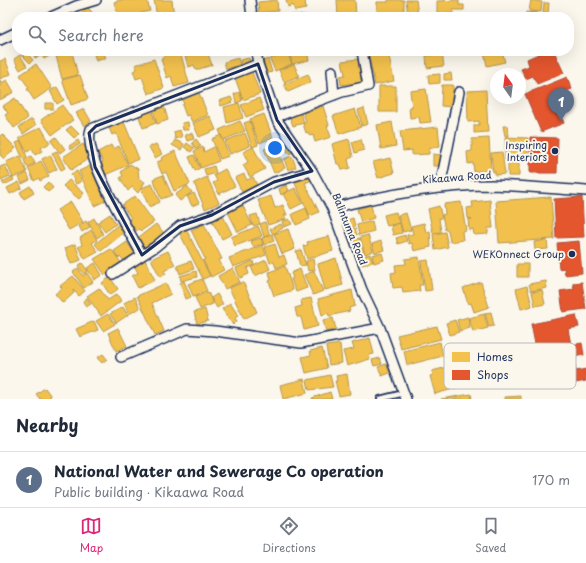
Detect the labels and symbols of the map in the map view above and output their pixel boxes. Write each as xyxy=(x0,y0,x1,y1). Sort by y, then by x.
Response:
north arrow xyxy=(490,68,526,104)
pin: 1 xyxy=(548,88,574,121)
place label: Inspiring Interiors xyxy=(505,137,547,164)
your location xyxy=(265,138,285,158)
marker: Inspiring Interiors xyxy=(550,146,560,156)
street label: Kikaawa Road xyxy=(422,167,492,186)
street label: Balintuma Road xyxy=(329,190,372,267)
place label: WEKOnnect Group xyxy=(472,246,564,261)
marker: WEKOnnect Group xyxy=(567,249,577,259)
legend xyxy=(444,343,576,389)
text: Homes xyxy=(477,348,513,365)
text: Shops xyxy=(477,366,508,383)

